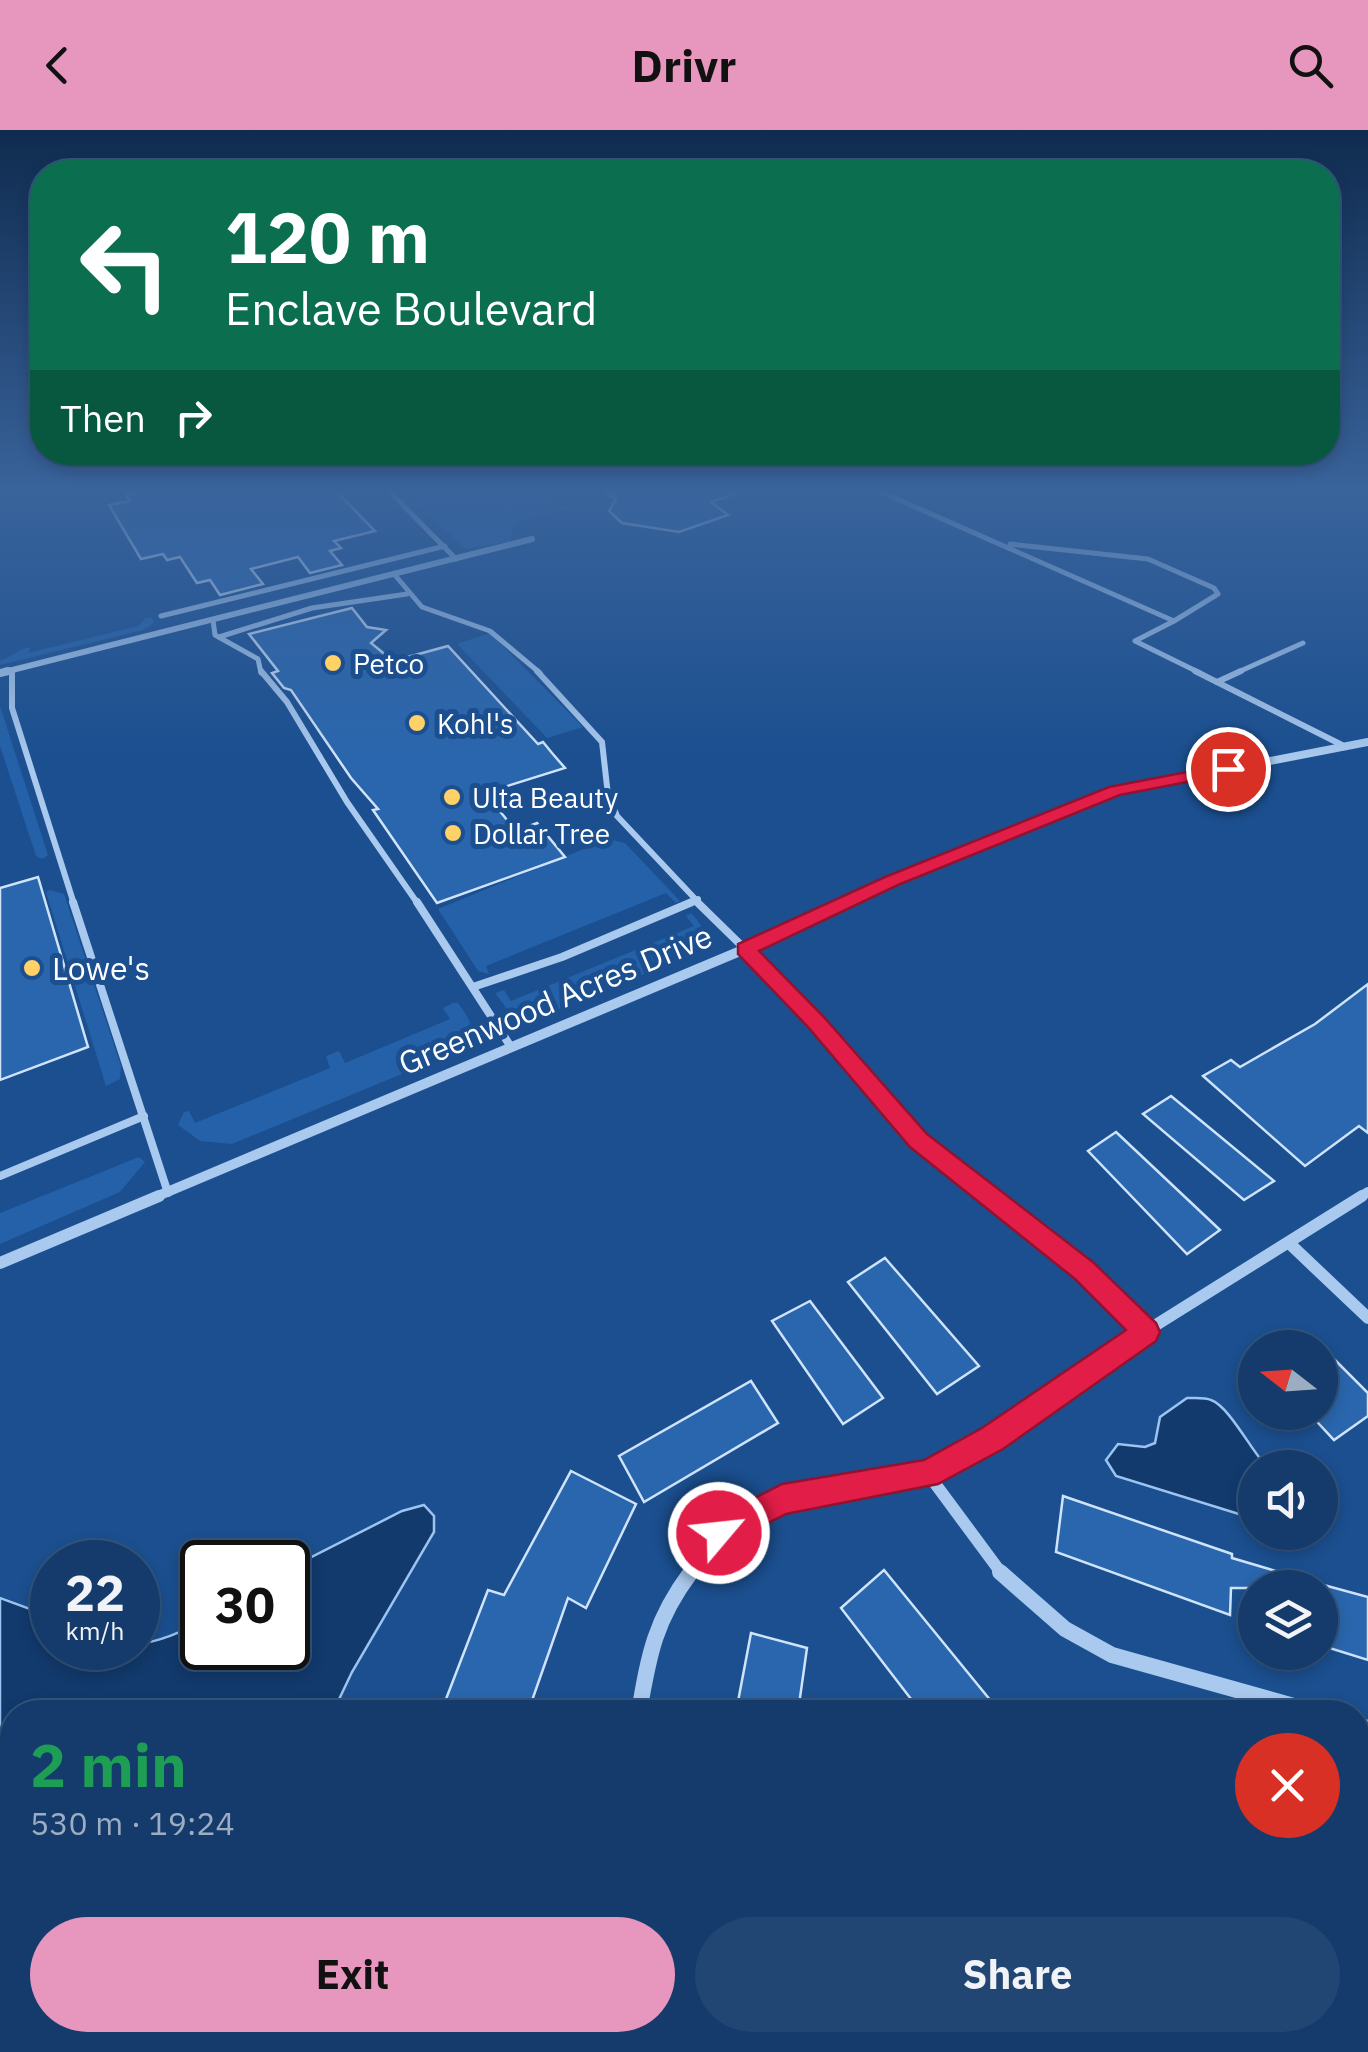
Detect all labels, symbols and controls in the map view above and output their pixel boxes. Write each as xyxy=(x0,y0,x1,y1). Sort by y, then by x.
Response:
text: Drivr xyxy=(632,36,736,94)
icon: back xyxy=(30,38,85,93)
icon: search xyxy=(1283,38,1338,93)
text: 120 m xyxy=(225,191,430,282)
icon: left xyxy=(60,200,190,330)
text: Enclave Boulevard xyxy=(225,279,597,337)
icon: right xyxy=(166,390,221,445)
text: Then xyxy=(60,393,146,442)
place label: Petco xyxy=(353,645,424,682)
marker: Petco xyxy=(322,652,344,674)
place label: Kohl's xyxy=(437,705,514,742)
marker: Kohl's xyxy=(406,712,428,734)
pin xyxy=(1186,727,1271,812)
icon: arrive xyxy=(1201,742,1256,797)
place label: Ulta Beauty xyxy=(472,779,618,816)
marker: Ulta Beauty xyxy=(441,786,463,808)
place label: Dollar Tree xyxy=(473,815,610,852)
marker: Dollar Tree xyxy=(442,822,464,844)
street label: Greenwood Acres Drive xyxy=(392,914,718,1084)
place label: Lowe's xyxy=(52,947,150,989)
marker: Lowe's xyxy=(21,957,43,979)
north arrow xyxy=(1238,1330,1338,1430)
map controls xyxy=(1238,1330,1338,1670)
button: sound xyxy=(1238,1450,1338,1550)
position arrow xyxy=(667,1481,771,1585)
speed limit sign: 30 xyxy=(180,1540,310,1670)
text: 22 xyxy=(65,1560,125,1625)
button: layers xyxy=(1238,1570,1338,1670)
text: km/h xyxy=(66,1614,124,1647)
text: 2 min xyxy=(30,1725,187,1804)
button: close xyxy=(1235,1733,1340,1838)
text: 530 m · 19:24 xyxy=(30,1802,235,1844)
button: Exit xyxy=(30,1917,675,2032)
button: Share xyxy=(695,1917,1340,2032)

